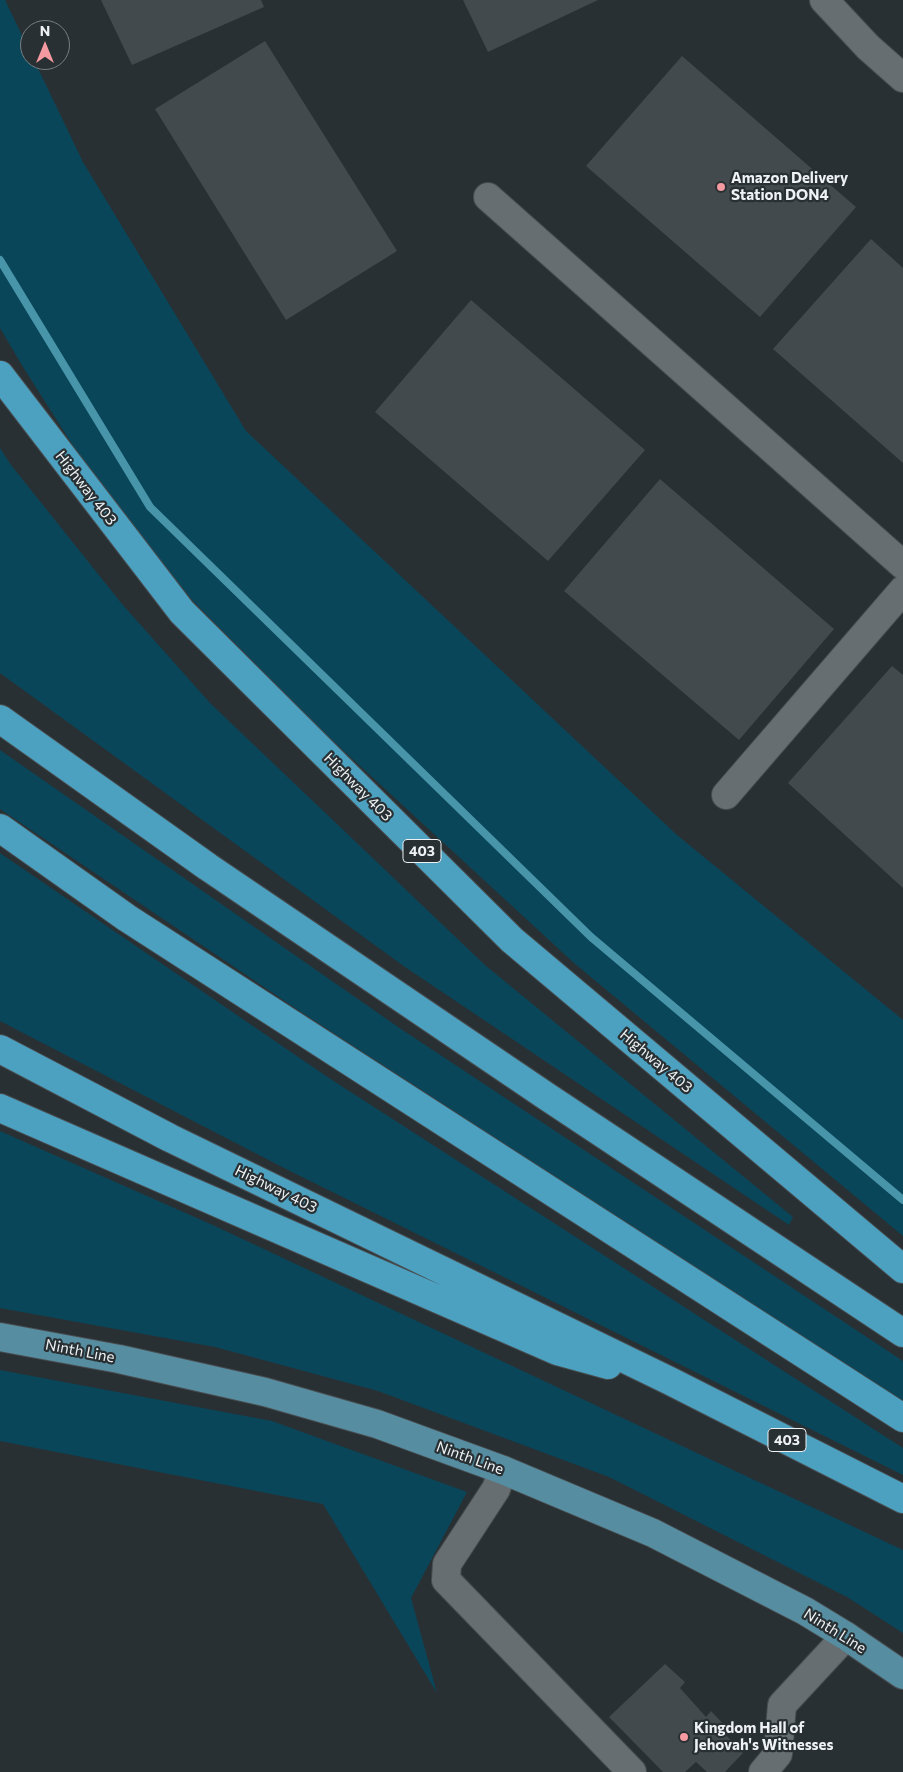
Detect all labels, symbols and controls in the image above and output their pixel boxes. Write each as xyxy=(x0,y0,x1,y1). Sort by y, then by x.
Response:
north arrow xyxy=(20,20,70,70)
text: N xyxy=(40,22,50,39)
place label: Amazon Delivery Station DON4 xyxy=(731,169,848,204)
marker: Amazon Delivery Station DON4 xyxy=(715,181,727,193)
street label: Highway 403 xyxy=(51,447,121,529)
street label: Highway 403 xyxy=(320,749,396,825)
road number: 403 xyxy=(403,839,441,862)
street label: Highway 403 xyxy=(616,1025,696,1097)
street label: Highway 403 xyxy=(232,1161,320,1217)
street label: Ninth Line xyxy=(44,1335,116,1367)
road number: 403 xyxy=(768,1428,806,1452)
street label: Ninth Line xyxy=(434,1438,506,1478)
street label: Ninth Line xyxy=(800,1605,870,1657)
place label: Kingdom Hall of Jehovah's Witnesses xyxy=(694,1719,833,1754)
marker: Kingdom Hall of Jehovah's Witnesses xyxy=(678,1731,690,1743)

